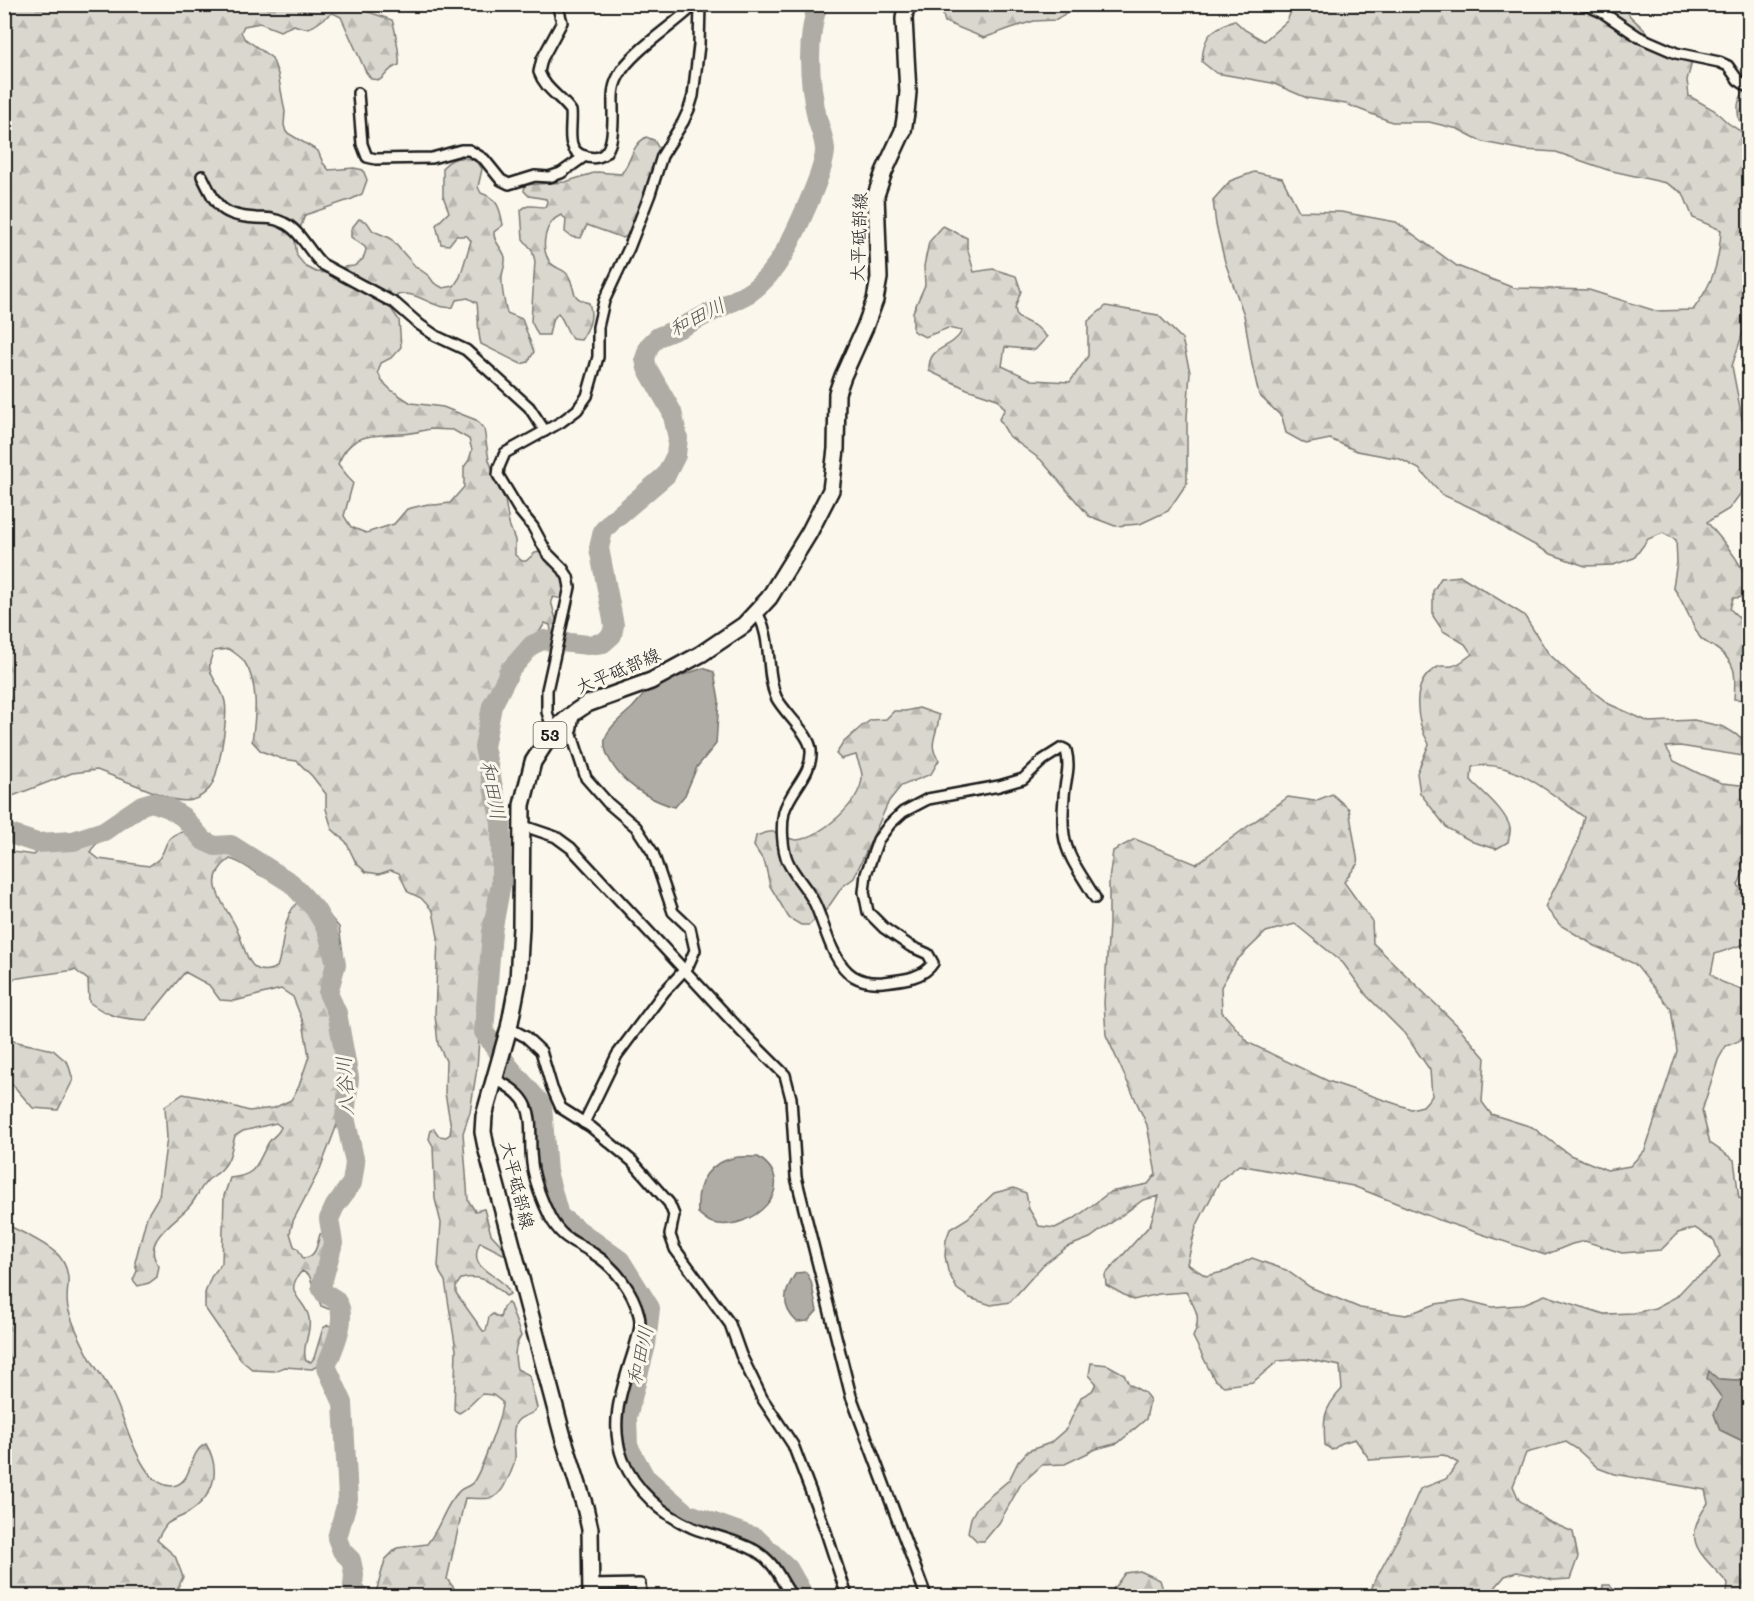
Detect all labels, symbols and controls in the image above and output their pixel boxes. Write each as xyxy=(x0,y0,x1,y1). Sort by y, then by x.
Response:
street label: 大平砥部線 xyxy=(844,192,872,282)
water label: 和田川 xyxy=(664,291,729,341)
street label: 大平砥部線 xyxy=(571,641,664,699)
road number: 53 xyxy=(534,722,566,748)
water label: 和田川 xyxy=(475,758,512,822)
water label: 八谷川 xyxy=(329,1055,359,1117)
street label: 大平砥部線 xyxy=(495,1138,541,1231)
water label: 和田川 xyxy=(620,1323,658,1387)

